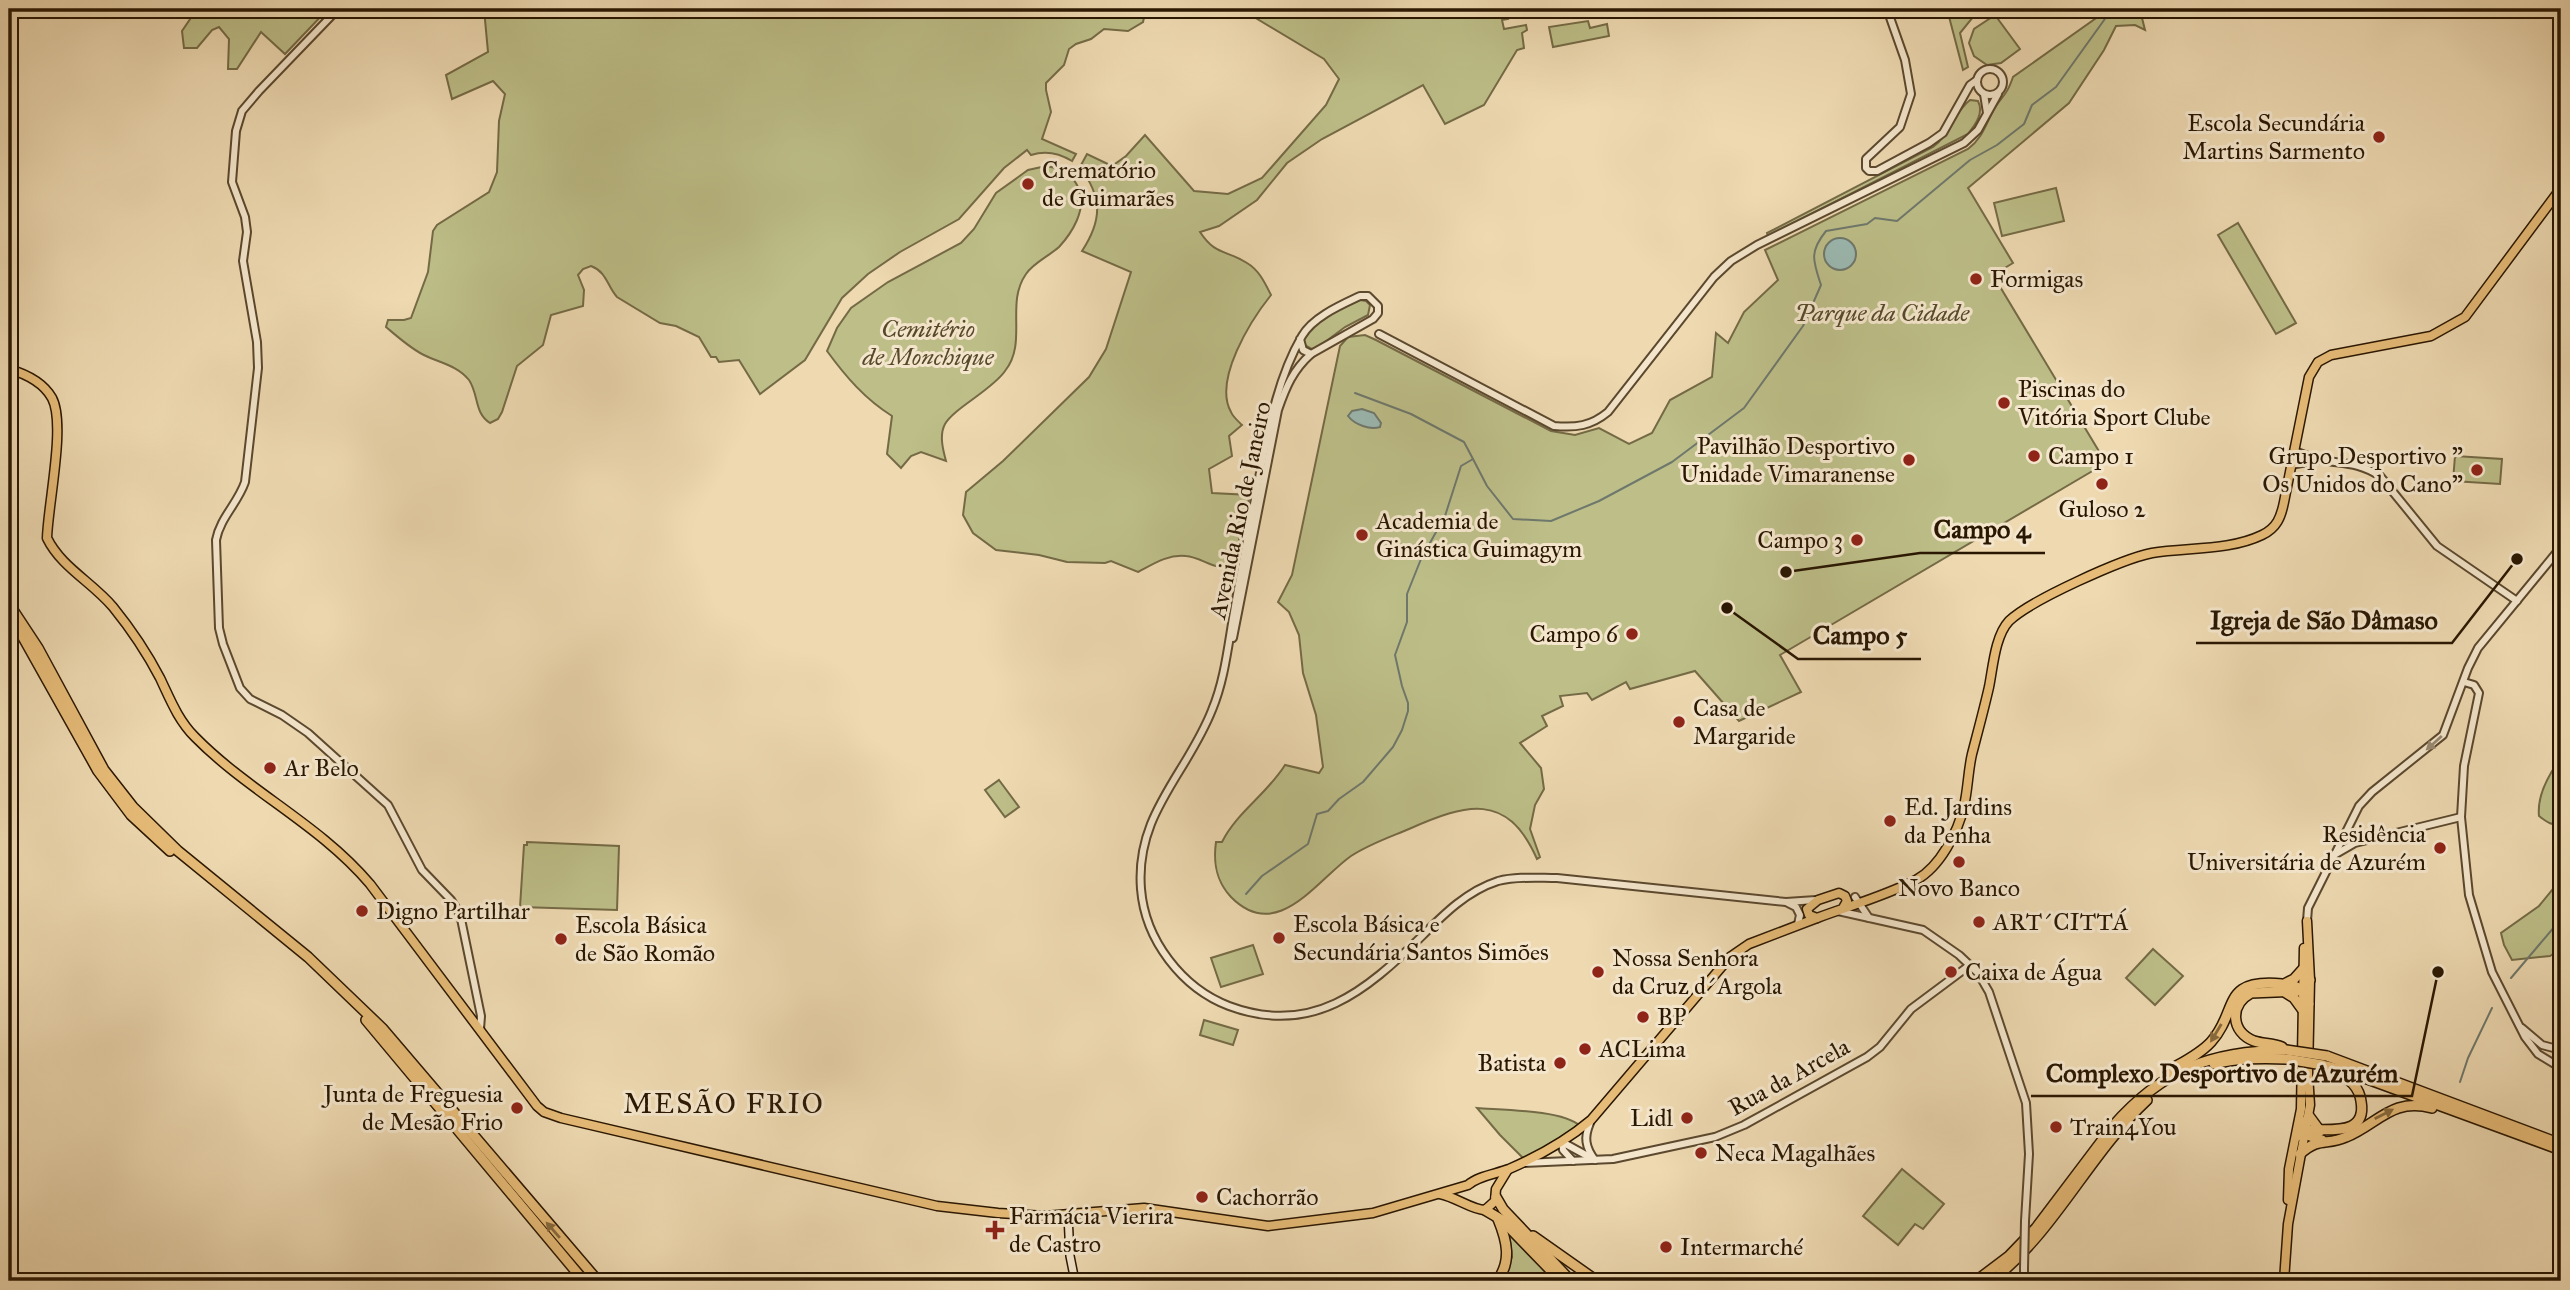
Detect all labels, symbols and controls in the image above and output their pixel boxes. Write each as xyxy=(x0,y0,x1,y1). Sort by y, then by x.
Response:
place label: Escola Secundária Martins Sarmento xyxy=(2182,108,2366,166)
marker: Escola Secundária Martins Sarmento xyxy=(2371,129,2387,145)
place label: Crematório de Guimarães xyxy=(1042,155,1174,213)
marker: Crematório de Guimarães xyxy=(1020,176,1036,192)
place label: Formigas xyxy=(1990,264,2083,294)
marker: Formigas xyxy=(1968,271,1984,287)
park label: Parque da Cidade xyxy=(1795,298,1970,328)
park label: Cemitério de Monchique xyxy=(861,314,995,372)
place label: Piscinas do Vitória Sport Clube xyxy=(2017,374,2211,432)
marker: Piscinas do Vitória Sport Clube xyxy=(1996,395,2012,411)
street label: Avenida Rio de Janeiro xyxy=(1202,399,1278,622)
place label: Pavilhão Desportivo Unidade Vimaranense xyxy=(1680,431,1895,489)
place label: Campo 1 xyxy=(2048,441,2134,471)
place label: Grupo Desportivo " Os Unidos do Cano" xyxy=(2262,441,2463,499)
marker: Campo 1 xyxy=(2026,448,2042,464)
marker: Pavilhão Desportivo Unidade Vimaranense xyxy=(1901,452,1917,468)
marker: Grupo Desportivo " Os Unidos do Cano" xyxy=(2469,462,2485,478)
marker: Guloso 2 xyxy=(2094,476,2110,492)
place label: Guloso 2 xyxy=(2058,494,2146,524)
place label: Academia de Ginástica Guimagym xyxy=(1375,506,1582,564)
callout: Campo 4 xyxy=(1920,506,2045,553)
text: Campo 4 xyxy=(1934,513,2032,545)
place label: Campo 3 xyxy=(1757,525,1843,555)
marker: Academia de Ginástica Guimagym xyxy=(1354,527,1370,543)
marker: Campo 3 xyxy=(1849,532,1865,548)
callout: Igreja de São Dâmaso xyxy=(2196,596,2452,643)
text: Igreja de São Dâmaso xyxy=(2210,604,2438,637)
callout: Campo 5 xyxy=(1798,612,1921,659)
place label: Campo 6 xyxy=(1530,619,1619,649)
text: Campo 5 xyxy=(1813,619,1908,651)
marker: Campo 6 xyxy=(1624,626,1640,642)
place label: Casa de Margaride xyxy=(1693,693,1796,751)
marker: Casa de Margaride xyxy=(1671,714,1687,730)
one-way arrow xyxy=(2425,735,2443,751)
place label: Ar Belo xyxy=(283,753,359,783)
marker: Ar Belo xyxy=(262,760,278,776)
place label: Ed. Jardins da Penha xyxy=(1904,792,2012,850)
marker: Ed. Jardins da Penha xyxy=(1882,813,1898,829)
place label: Residência Universitária de Azurém xyxy=(2187,819,2427,877)
marker: Residência Universitária de Azurém xyxy=(2432,840,2448,856)
marker: Novo Banco xyxy=(1951,854,1967,870)
place label: Novo Banco xyxy=(1898,873,2020,903)
place label: Digno Partilhar xyxy=(376,896,530,926)
marker: Digno Partilhar xyxy=(354,903,370,919)
place label: ART´CITTÁ xyxy=(1992,907,2129,937)
place label: Escola Básica e Secundária Santos Simões xyxy=(1293,909,1549,967)
place label: Escola Básica de São Romão xyxy=(575,910,715,968)
marker: ART´CITTÁ xyxy=(1971,914,1987,930)
marker: Escola Básica e Secundária Santos Simões xyxy=(1271,930,1287,946)
marker: Escola Básica de São Romão xyxy=(553,931,569,947)
place label: Nossa Senhora da Cruz d´Argola xyxy=(1612,943,1783,1001)
place label: Caixa de Água xyxy=(1965,957,2103,987)
marker: Nossa Senhora da Cruz d´Argola xyxy=(1590,964,1606,980)
marker: Caixa de Água xyxy=(1943,964,1959,980)
place label: BP xyxy=(1657,1002,1687,1032)
marker: BP xyxy=(1635,1009,1651,1025)
one-way arrow xyxy=(2210,1023,2222,1042)
street label: Rua da Arcela xyxy=(1723,1031,1856,1123)
place label: ACLima xyxy=(1598,1034,1686,1064)
marker: ACLima xyxy=(1577,1041,1593,1057)
place label: Batista xyxy=(1478,1048,1547,1078)
callout: Complexo Desportivo de Azurém xyxy=(2031,1049,2412,1096)
marker: Batista xyxy=(1552,1055,1568,1071)
text: Complexo Desportivo de Azurém xyxy=(2046,1057,2398,1089)
place label: Junta de Freguesia de Mesão Frio xyxy=(320,1079,504,1137)
district label: MESÃO FRIO xyxy=(623,1086,825,1121)
marker: Junta de Freguesia de Mesão Frio xyxy=(509,1100,525,1116)
place label: Lidl xyxy=(1630,1103,1674,1133)
one-way arrow xyxy=(2374,1109,2394,1120)
marker: Lidl xyxy=(1679,1110,1695,1126)
place label: Train4You xyxy=(2070,1112,2177,1142)
marker: Train4You xyxy=(2048,1119,2064,1135)
place label: Neca Magalhães xyxy=(1715,1138,1875,1168)
marker: Neca Magalhães xyxy=(1693,1145,1709,1161)
place label: Cachorrão xyxy=(1216,1182,1318,1212)
marker: Cachorrão xyxy=(1194,1189,1210,1205)
place label: Farmácia Vierira de Castro xyxy=(1009,1201,1174,1259)
one-way arrow xyxy=(546,1221,562,1238)
marker: Farmácia Vierira de Castro xyxy=(987,1222,1003,1238)
place label: Intermarché xyxy=(1680,1232,1803,1262)
marker: Intermarché xyxy=(1658,1239,1674,1255)

